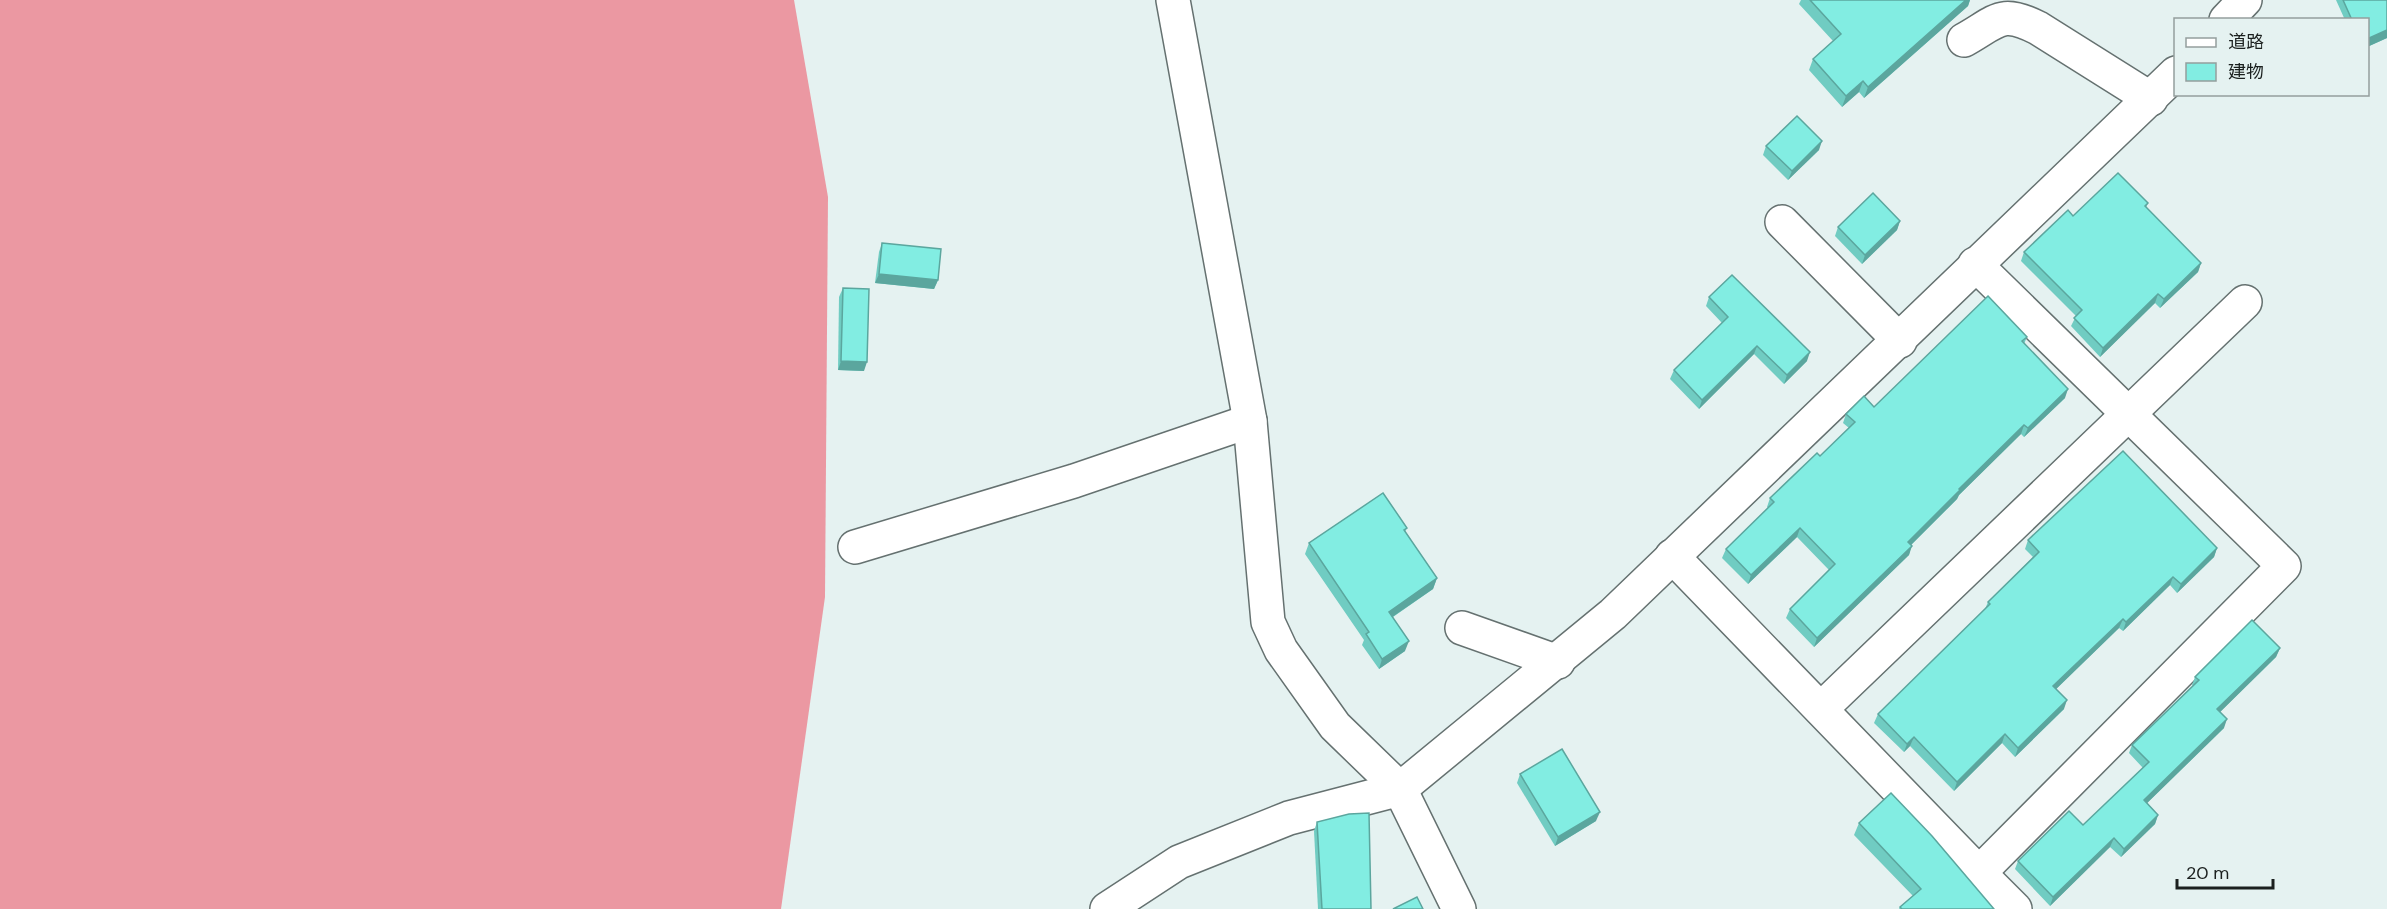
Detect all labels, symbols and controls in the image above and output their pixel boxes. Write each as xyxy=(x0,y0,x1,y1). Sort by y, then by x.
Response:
legend xyxy=(2174,18,2369,96)
text: 道路 xyxy=(2228,30,2264,54)
text: 建物 xyxy=(2228,60,2264,84)
scale bar xyxy=(2177,852,2273,890)
text: 20 m xyxy=(2186,861,2229,885)

